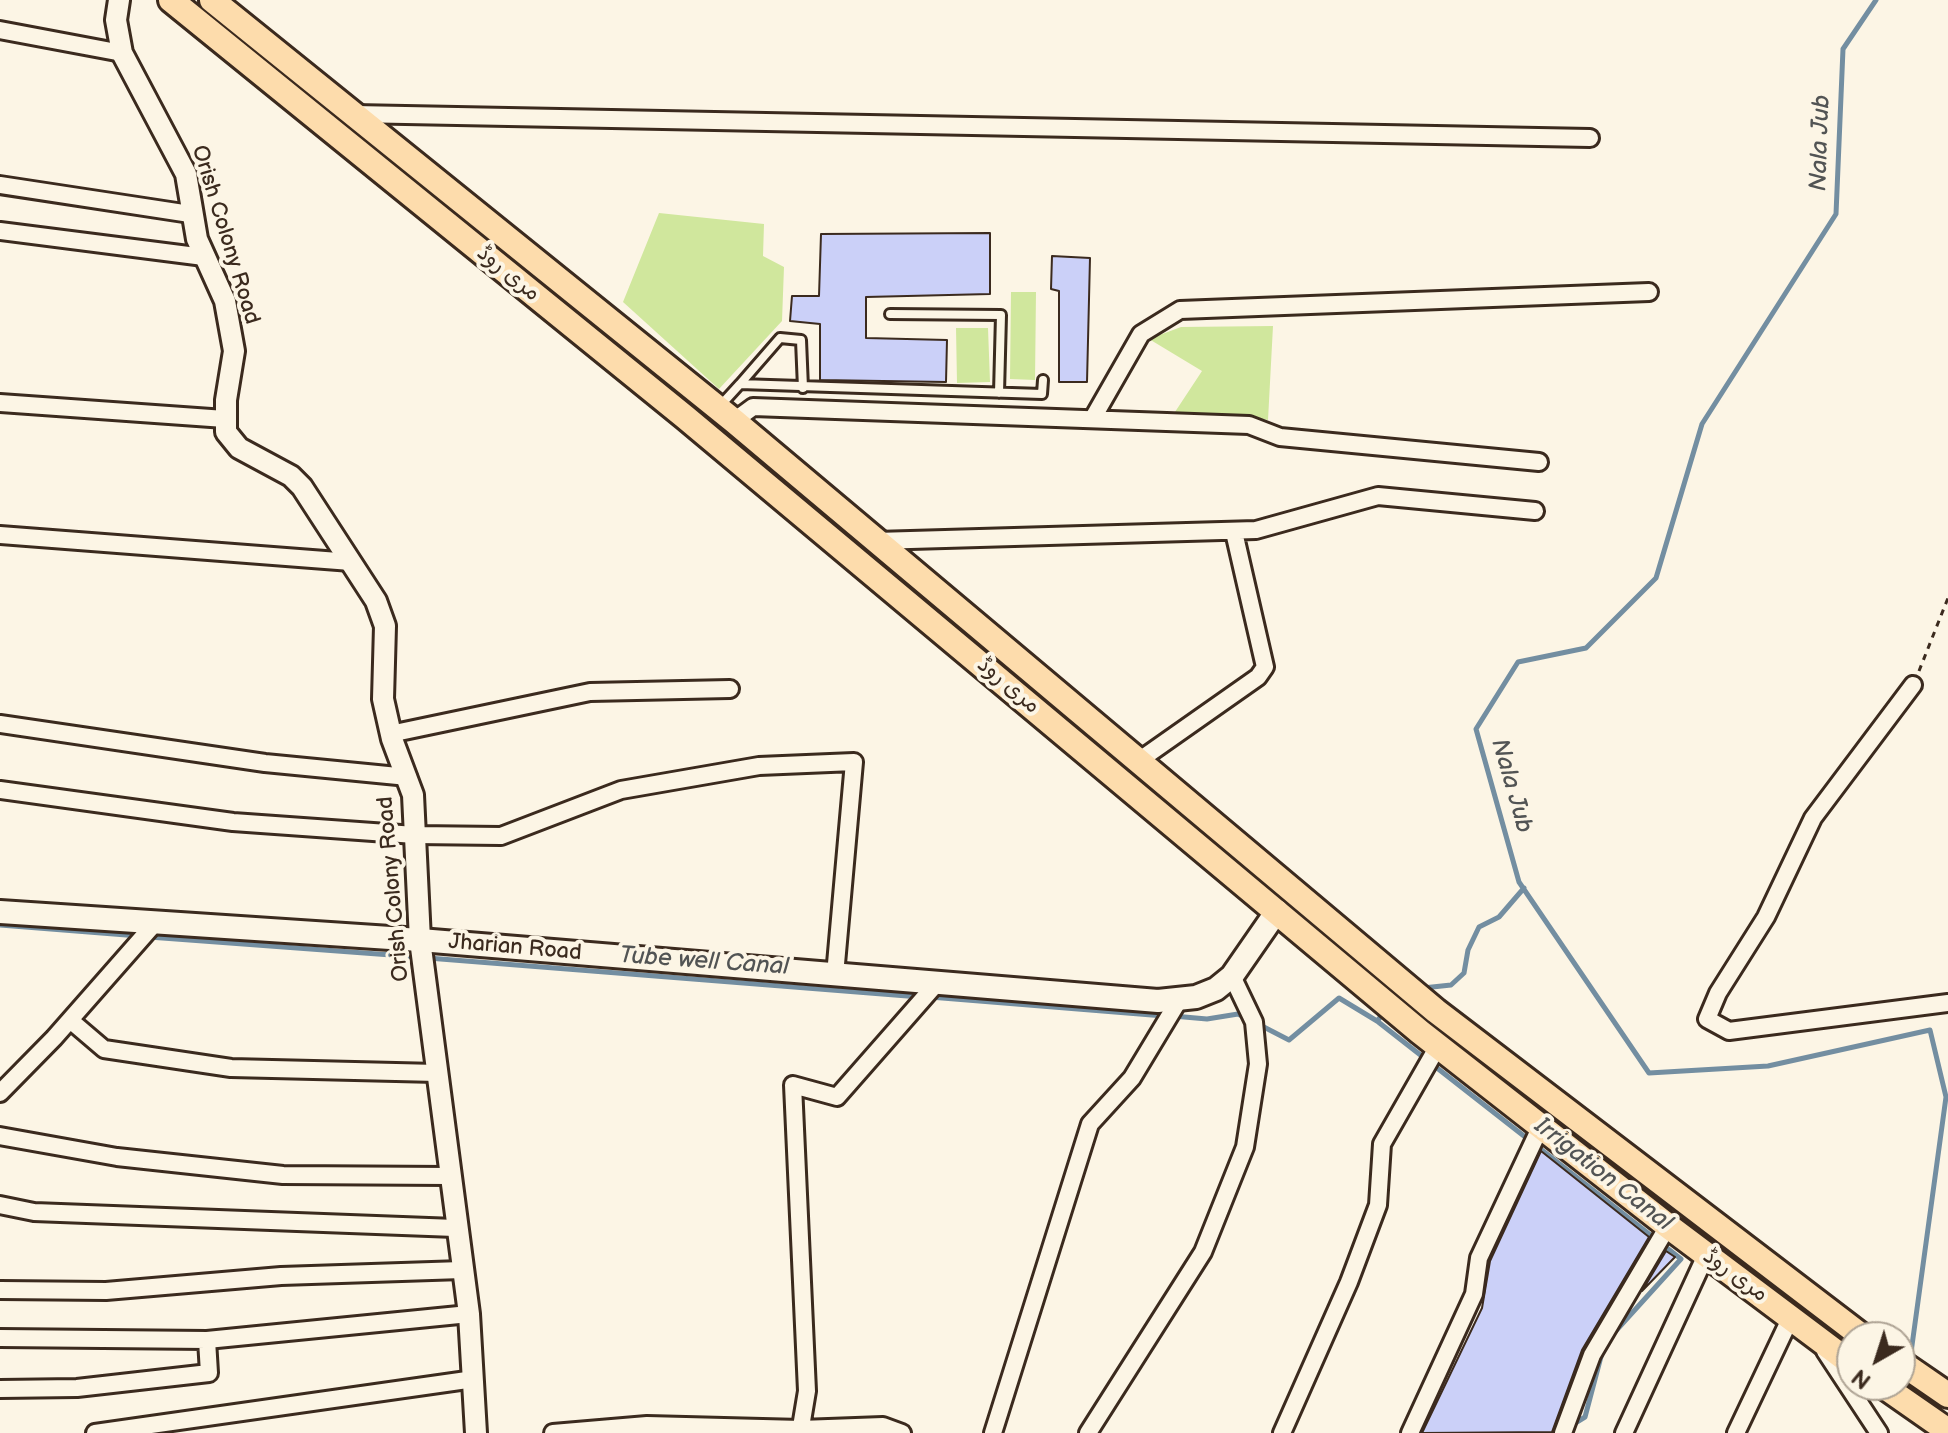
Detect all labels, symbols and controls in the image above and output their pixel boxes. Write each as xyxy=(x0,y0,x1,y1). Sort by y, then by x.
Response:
water label: Nala Jub xyxy=(1805,94,1837,192)
street label: Orish Colony Road xyxy=(185,142,265,328)
street label: مری روڈ xyxy=(471,241,545,307)
street label: مری روڈ xyxy=(971,652,1045,720)
water label: Nala Jub xyxy=(1484,736,1538,836)
street label: Orish Colony Road xyxy=(373,795,415,983)
street label: Jharian Road xyxy=(447,929,583,967)
water label: Tube well Canal xyxy=(618,942,790,982)
water label: Irrigation Canal xyxy=(1528,1112,1678,1238)
street label: مری روڈ xyxy=(1697,1244,1773,1308)
north arrow xyxy=(1836,1321,1916,1401)
text: N xyxy=(1847,1363,1877,1394)

